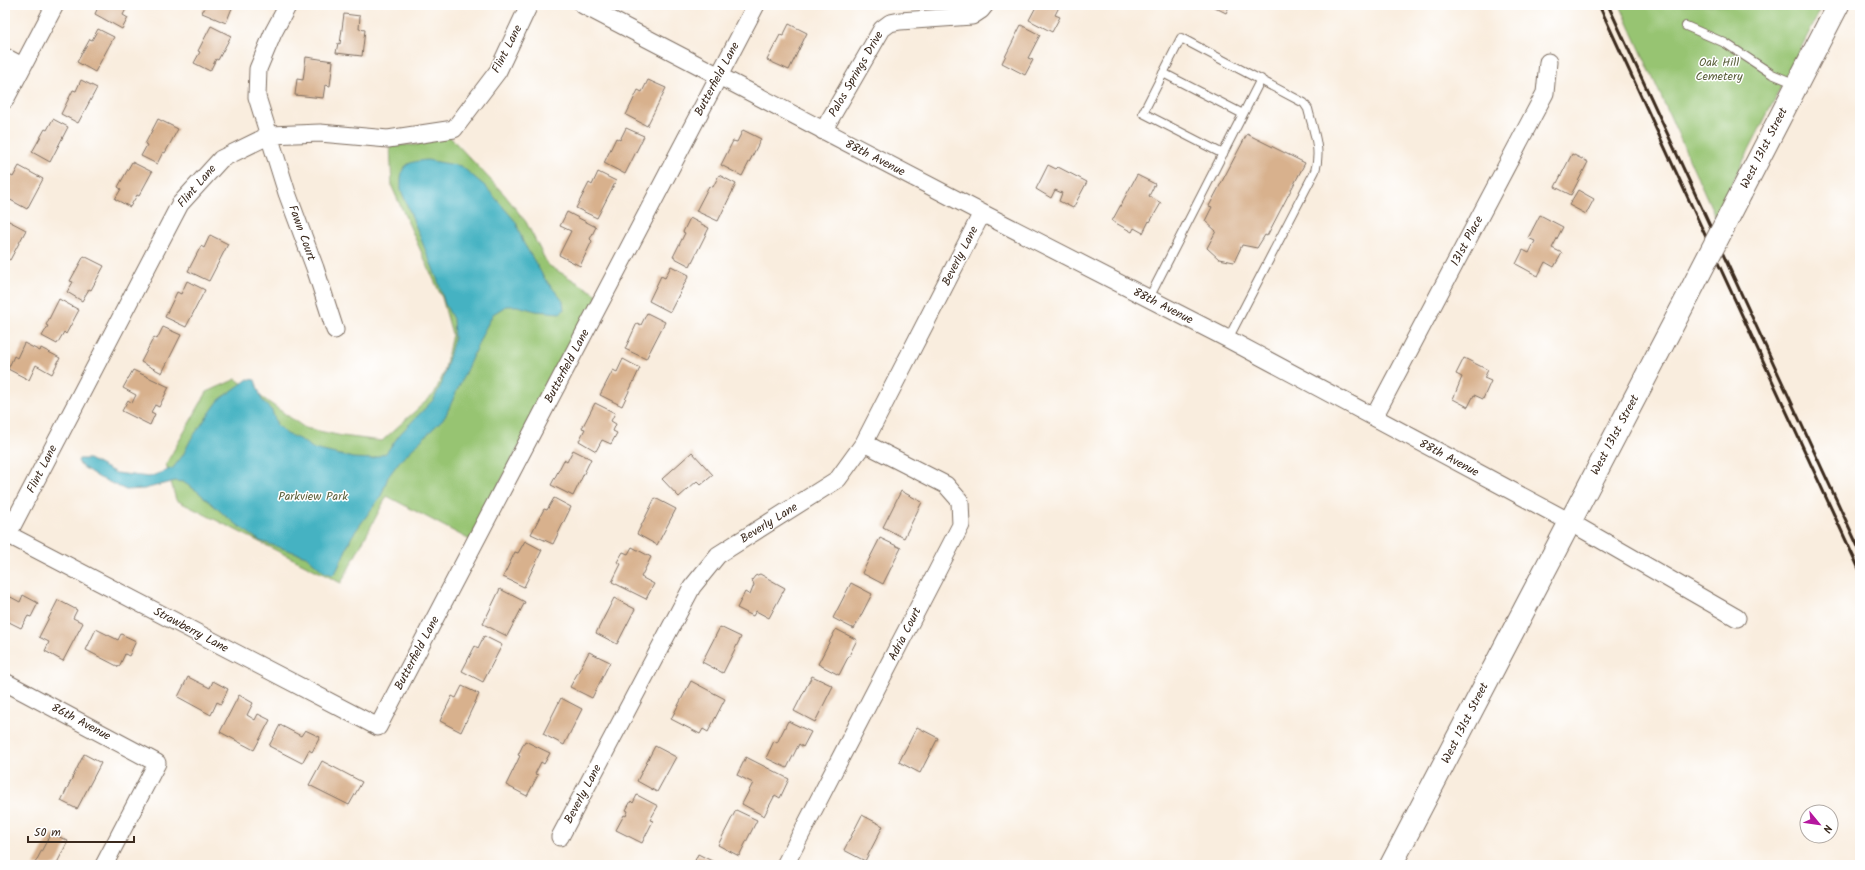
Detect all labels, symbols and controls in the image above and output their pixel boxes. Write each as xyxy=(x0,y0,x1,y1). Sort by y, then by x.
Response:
street label: Flint Lane xyxy=(487,21,528,76)
street label: Palos Springs Drive xyxy=(824,27,889,121)
street label: Butterfield Lane xyxy=(689,38,745,119)
park label: Oak Hill Cemetery xyxy=(1695,53,1743,86)
street label: West 131st Street xyxy=(1735,104,1793,192)
street label: 88th Avenue xyxy=(841,135,909,182)
street label: Flint Lane xyxy=(173,160,222,212)
street label: Fawn Court xyxy=(283,202,321,264)
street label: 131st Place xyxy=(1446,212,1489,270)
street label: Beverly Lane xyxy=(937,222,983,289)
street label: 88th Avenue xyxy=(1129,283,1197,330)
street label: Butterfield Lane xyxy=(539,325,595,406)
street label: West 131st Street xyxy=(1586,391,1644,479)
street label: 88th Avenue xyxy=(1416,434,1483,482)
street label: Flint Lane xyxy=(22,441,63,496)
park label: Parkview Park xyxy=(278,487,348,506)
street label: Beverly Lane xyxy=(736,497,802,548)
street label: Strawberry Lane xyxy=(150,602,233,658)
street label: Adria Court xyxy=(883,604,927,664)
street label: Butterfield Lane xyxy=(389,612,445,693)
street label: West 131st Street xyxy=(1436,679,1494,767)
street label: 86th Avenue xyxy=(48,698,115,746)
street label: Beverly Lane xyxy=(559,760,607,827)
north arrow xyxy=(1799,804,1839,844)
scale bar xyxy=(28,818,134,844)
text: N xyxy=(1817,821,1836,836)
text: 50 m xyxy=(34,823,61,842)

